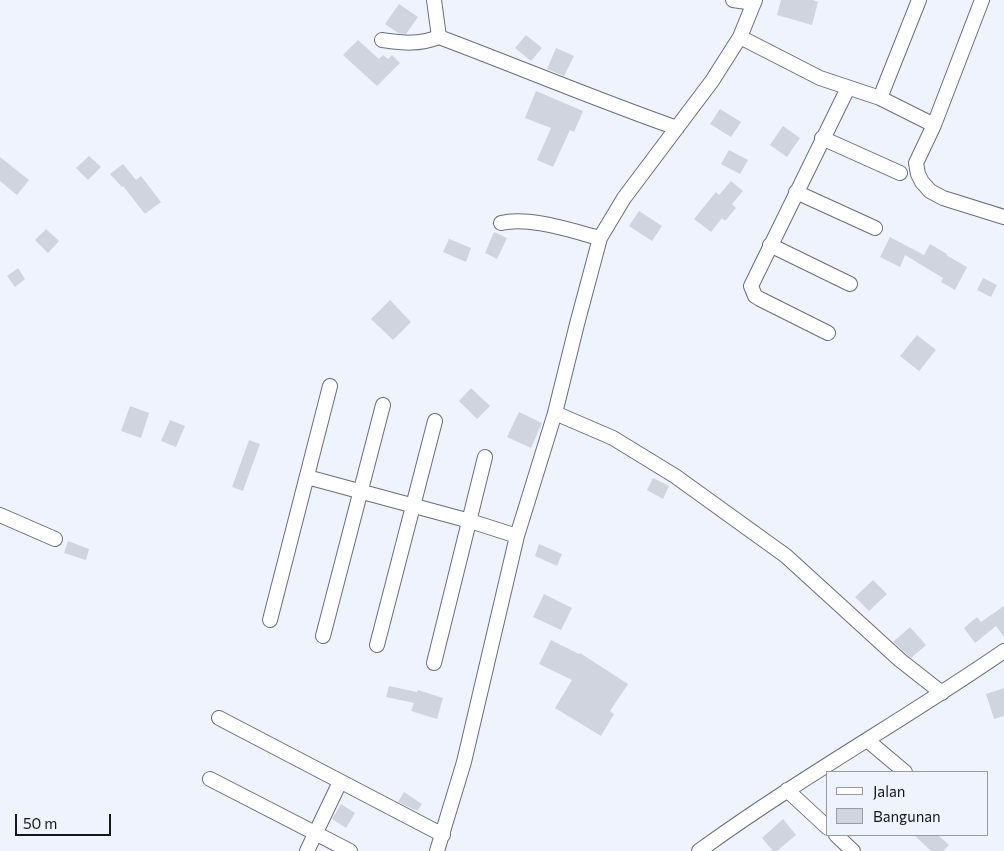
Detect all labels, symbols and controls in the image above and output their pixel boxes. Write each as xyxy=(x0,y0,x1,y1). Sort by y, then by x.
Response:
legend xyxy=(826,771,989,836)
text: Jalan xyxy=(873,782,905,800)
scale bar xyxy=(18,804,114,836)
text: Bangunan xyxy=(873,807,941,825)
text: 50 m xyxy=(23,814,57,832)

